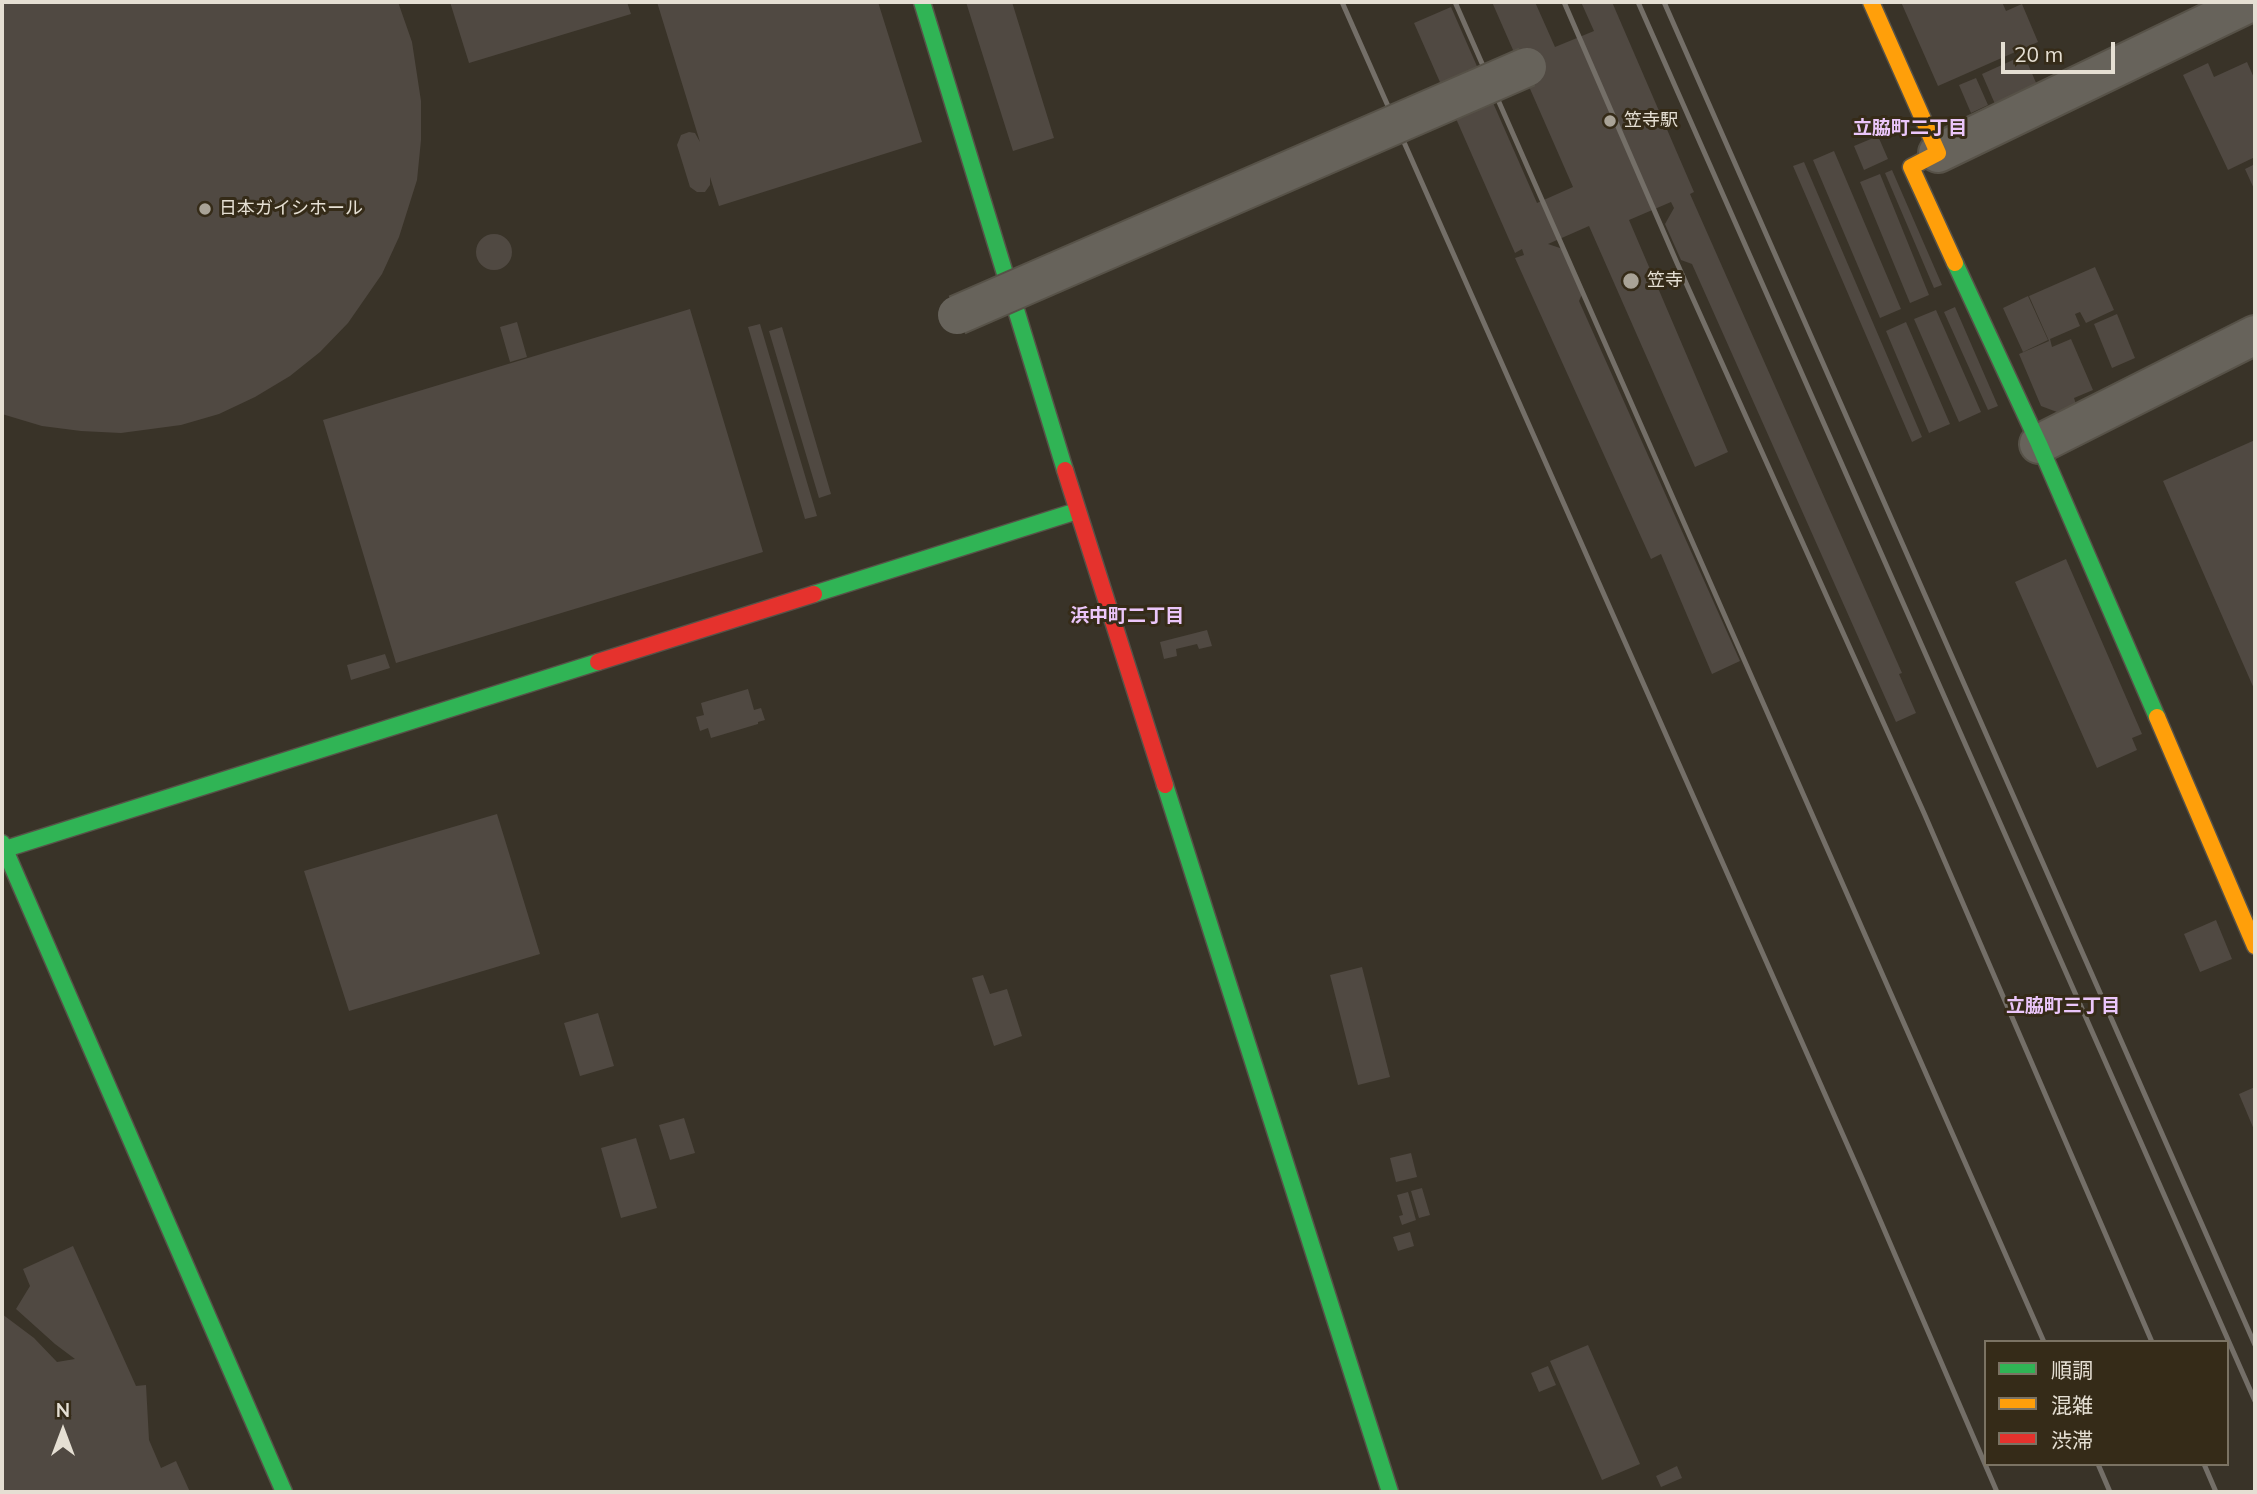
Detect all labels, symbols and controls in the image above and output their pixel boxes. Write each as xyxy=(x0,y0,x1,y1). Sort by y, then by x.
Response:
scale bar xyxy=(2005,28,2119,72)
text: 20 m xyxy=(2014,41,2063,67)
place label: 笠寺駅 xyxy=(1624,110,1678,132)
marker: 笠寺駅 xyxy=(1602,113,1618,129)
district label: 立脇町二丁目 xyxy=(1853,117,1967,139)
place label: 日本ガイシホール xyxy=(219,198,363,220)
marker: 日本ガイシホール xyxy=(197,201,213,217)
place label: 笠寺 xyxy=(1647,270,1683,292)
marker: 笠寺 xyxy=(1621,271,1641,291)
district label: 浜中町二丁目 xyxy=(1070,605,1184,627)
district label: 立脇町三丁目 xyxy=(2006,995,2120,1017)
legend xyxy=(1984,1340,2229,1466)
text: 順調 xyxy=(2051,1357,2093,1383)
text: 混雑 xyxy=(2051,1392,2093,1418)
north arrow xyxy=(28,1396,98,1466)
text: N xyxy=(56,1398,70,1422)
text: 渋滞 xyxy=(2051,1427,2093,1453)

